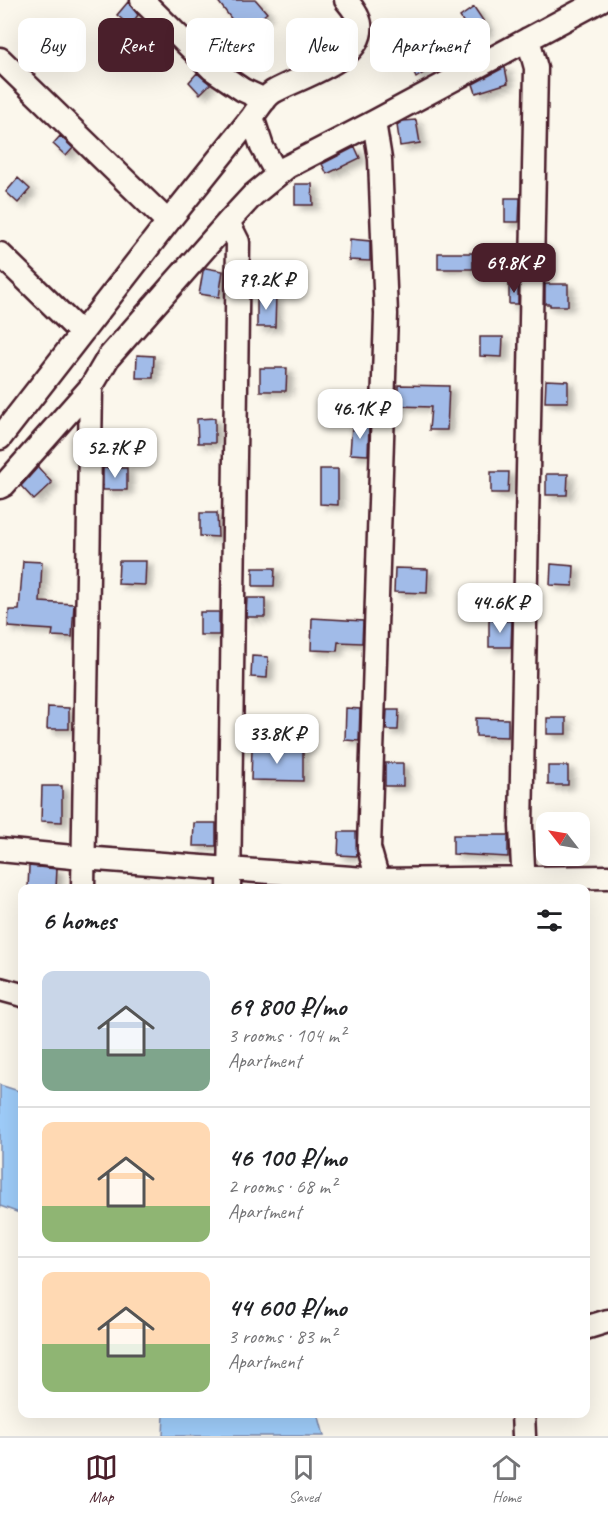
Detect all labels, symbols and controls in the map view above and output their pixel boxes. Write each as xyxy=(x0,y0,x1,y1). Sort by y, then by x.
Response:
chip: Buy xyxy=(18,18,86,72)
chip: Rent xyxy=(98,18,174,72)
chip: Filters xyxy=(186,18,274,72)
chip: New xyxy=(286,18,358,72)
chip: Apartment xyxy=(370,18,490,72)
pin: 69.8K ₽ xyxy=(459,243,569,294)
text: 69.8K ₽ xyxy=(486,250,542,275)
pin: 79.2K ₽ xyxy=(211,260,321,311)
text: 79.2K ₽ xyxy=(238,267,294,292)
pin: 46.1K ₽ xyxy=(305,389,415,440)
text: 46.1K ₽ xyxy=(332,396,388,421)
pin: 52.7K ₽ xyxy=(60,428,170,479)
text: 52.7K ₽ xyxy=(87,435,143,460)
pin: 44.6K ₽ xyxy=(445,583,555,634)
text: 44.6K ₽ xyxy=(472,590,528,615)
pin: 33.8K ₽ xyxy=(222,714,332,765)
text: 33.8K ₽ xyxy=(249,721,305,746)
north arrow xyxy=(536,812,590,866)
map controls xyxy=(536,812,590,866)
text: 6 homes xyxy=(42,904,116,937)
icon: filters xyxy=(533,904,566,937)
text: 69 800 ₽/mo xyxy=(228,990,346,1023)
icon: home xyxy=(90,995,162,1067)
text: 3 rooms · 104 m² xyxy=(228,1023,345,1048)
text: Apartment xyxy=(228,1048,301,1073)
text: 46 100 ₽/mo xyxy=(228,1141,346,1174)
icon: home xyxy=(90,1146,162,1218)
text: 2 rooms · 68 m² xyxy=(228,1174,336,1199)
text: Apartment xyxy=(228,1199,301,1224)
text: 44 600 ₽/mo xyxy=(228,1291,346,1324)
icon: home xyxy=(90,1296,162,1368)
text: 3 rooms · 83 m² xyxy=(228,1324,336,1349)
text: Apartment xyxy=(228,1349,301,1374)
tab: Map xyxy=(85,1451,118,1507)
tab: Saved xyxy=(287,1451,320,1507)
tab: Home xyxy=(490,1451,523,1507)

